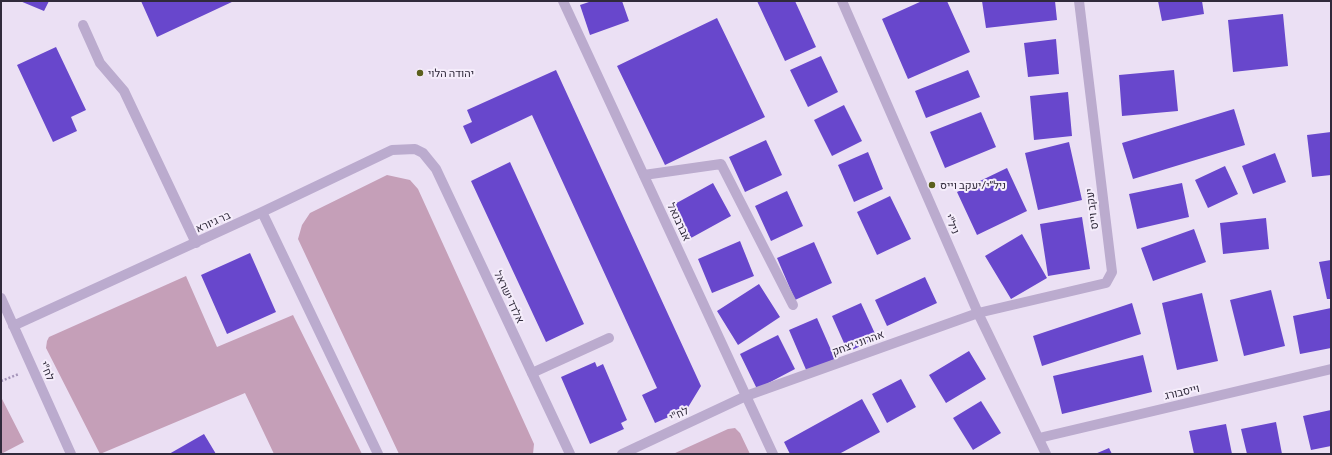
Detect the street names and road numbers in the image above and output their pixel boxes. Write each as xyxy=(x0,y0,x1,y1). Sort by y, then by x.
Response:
street label: יעקב וייס xyxy=(1083,188,1101,230)
street label: אברבנאל xyxy=(664,201,694,243)
street label: בר גיורא xyxy=(194,209,232,235)
street label: ניל"י xyxy=(942,212,962,236)
street label: אלדד ישראל xyxy=(491,269,527,325)
street label: אהרוני יצחק xyxy=(830,327,886,359)
street label: לח"י xyxy=(37,359,57,383)
street label: וייסבורג xyxy=(1163,382,1201,402)
street label: לח"י xyxy=(667,404,691,424)

